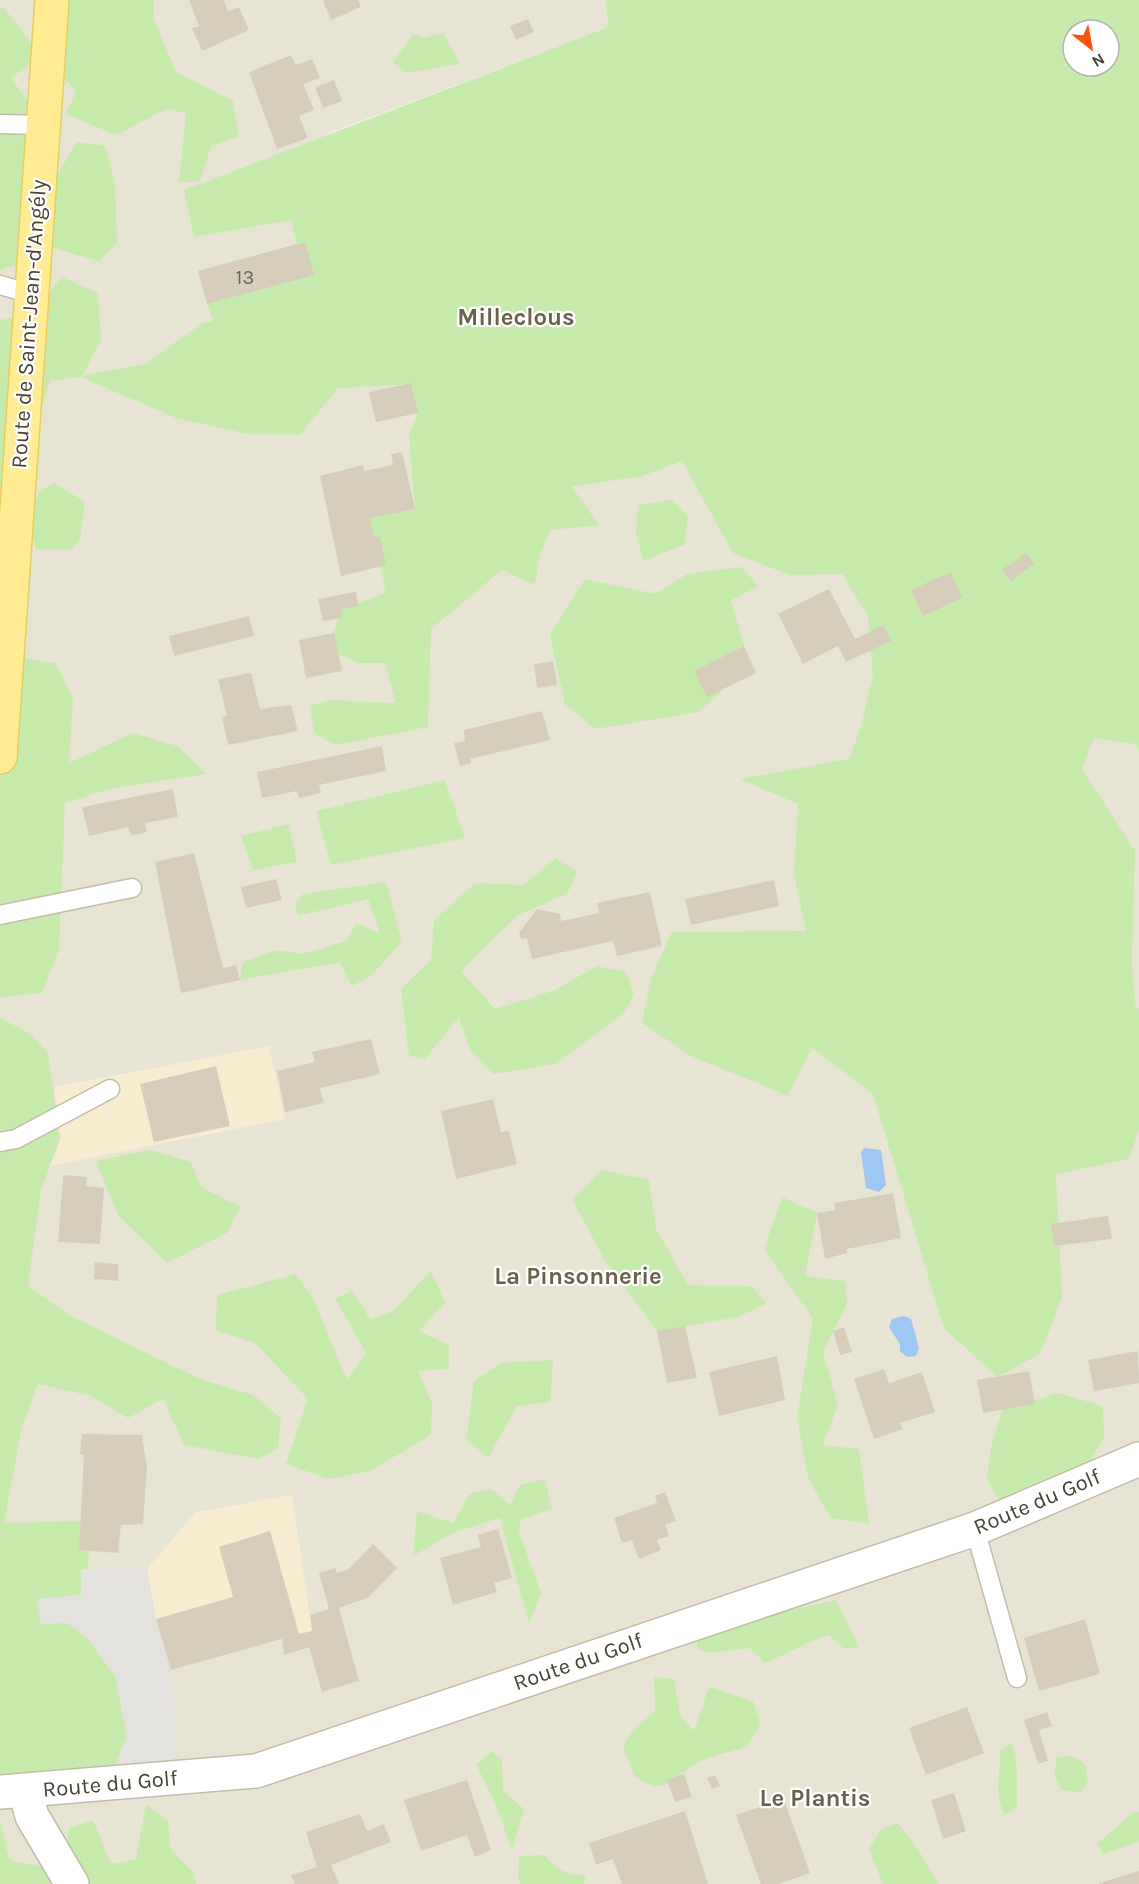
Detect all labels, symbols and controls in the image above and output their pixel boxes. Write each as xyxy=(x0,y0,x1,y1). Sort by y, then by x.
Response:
north arrow xyxy=(1061,18,1121,78)
text: N xyxy=(1089,49,1108,72)
street label: Route de Saint-Jean-d'Angély xyxy=(6,179,52,469)
house number: 13 xyxy=(236,266,254,289)
district label: Milleclous xyxy=(457,303,575,331)
district label: La Pinsonnerie xyxy=(494,1262,662,1290)
street label: Route du Golf xyxy=(970,1463,1105,1540)
street label: Route du Golf xyxy=(510,1628,647,1696)
street label: Route du Golf xyxy=(42,1765,179,1803)
district label: Le Plantis xyxy=(760,1784,870,1812)

